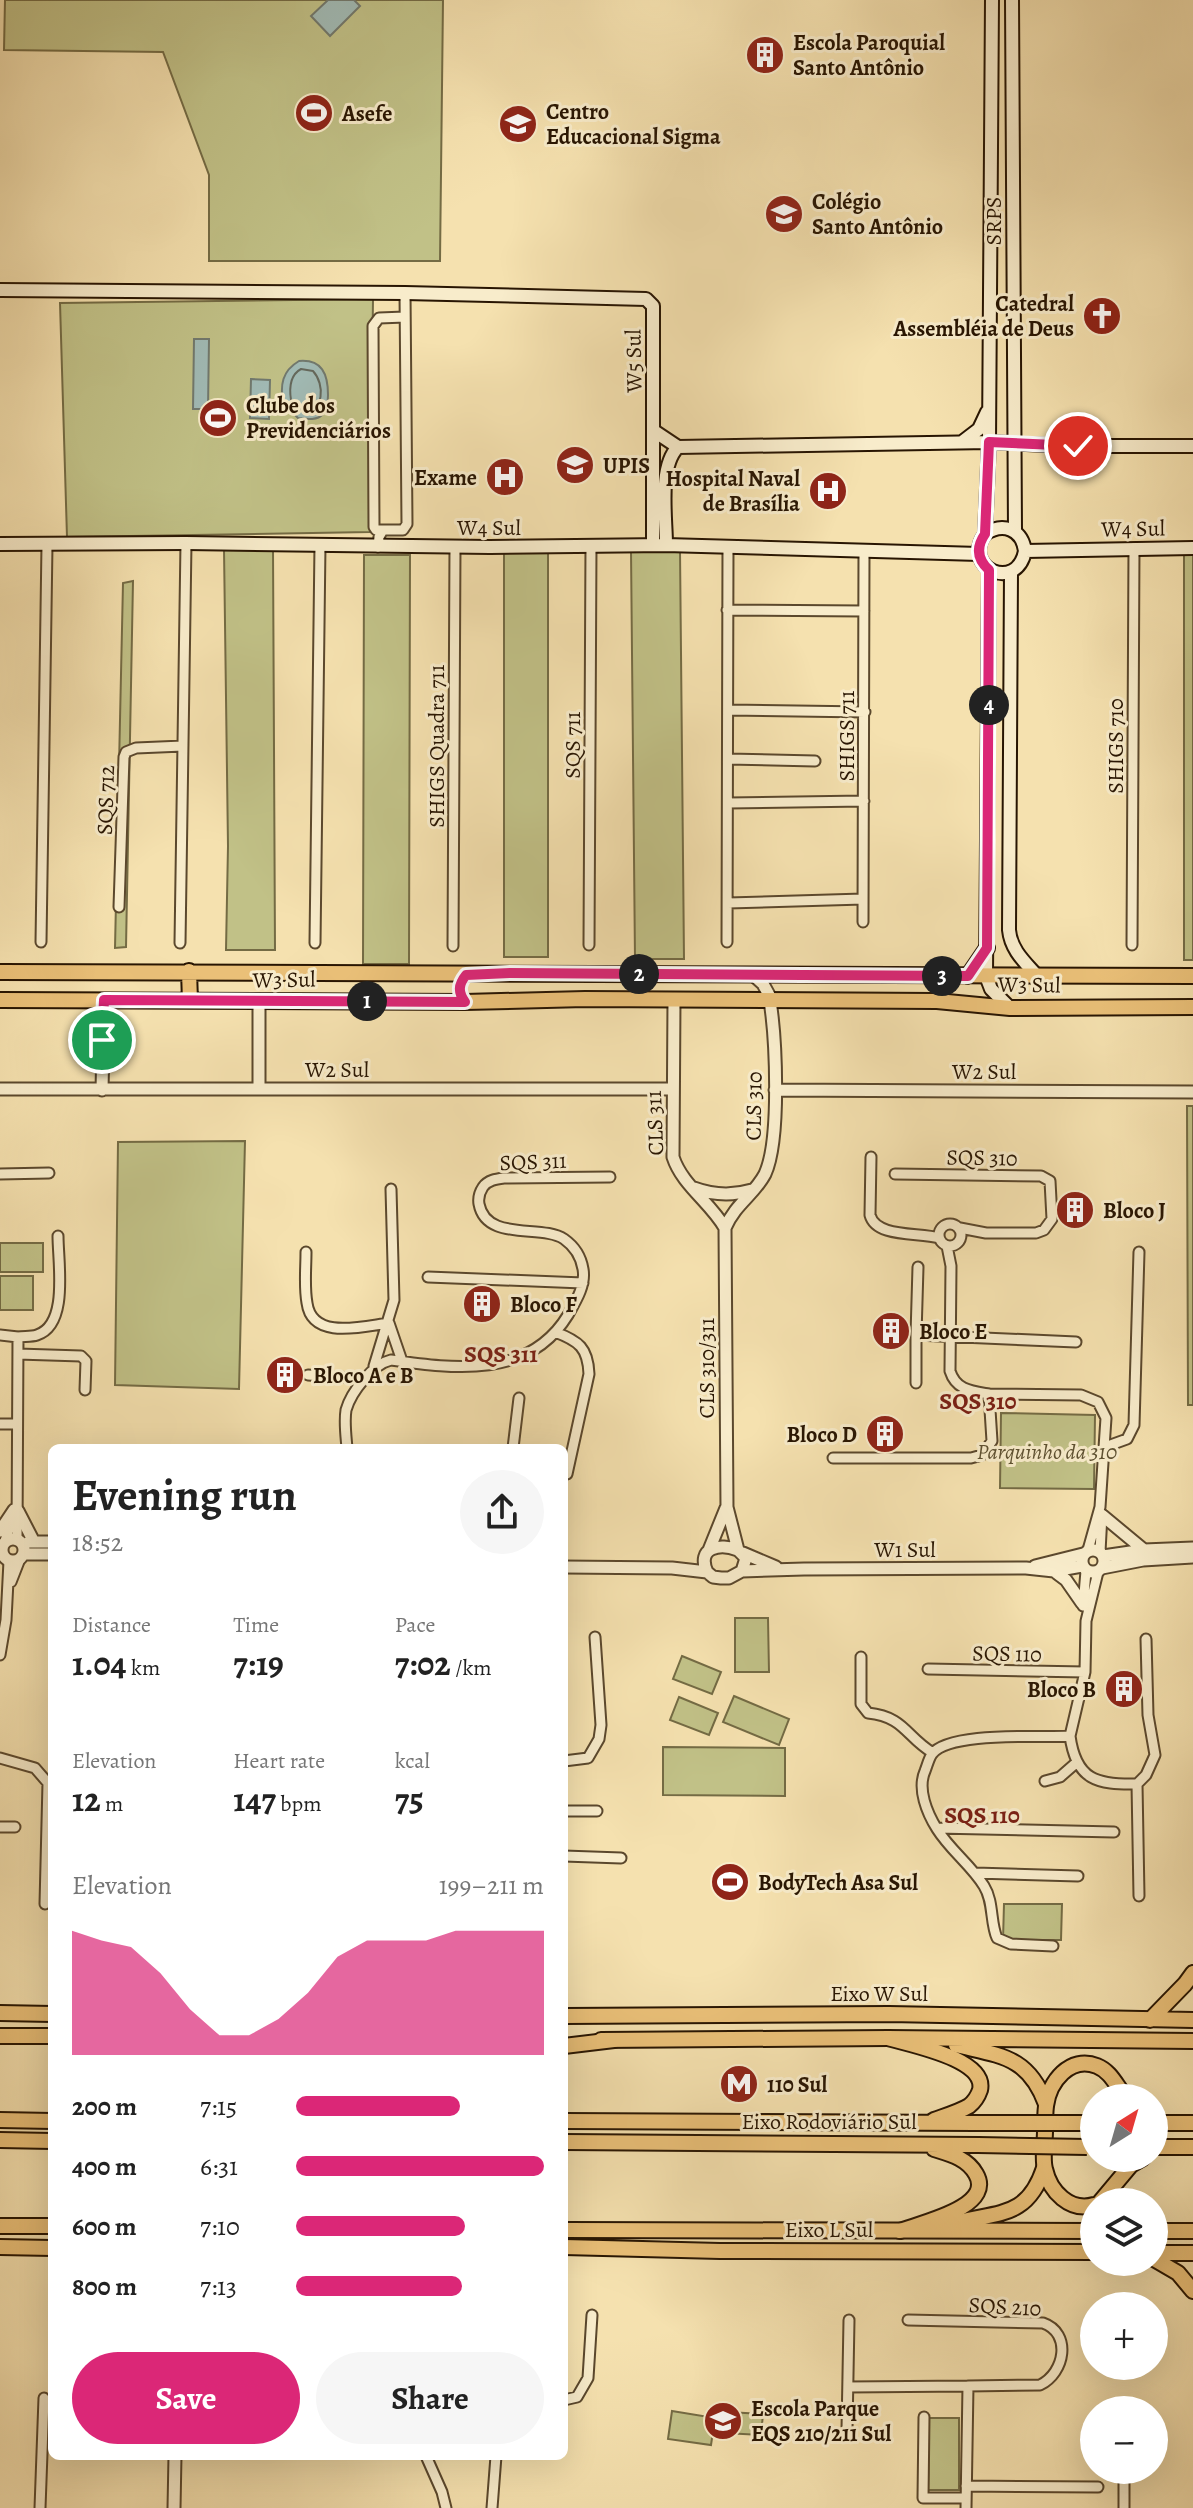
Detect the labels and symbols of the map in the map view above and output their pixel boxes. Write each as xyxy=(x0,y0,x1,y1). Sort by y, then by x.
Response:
place label: Escola Paroquial Santo Antônio xyxy=(793,28,945,83)
building icon: Escola Paroquial Santo Antônio xyxy=(744,34,786,76)
sports icon: Asefe xyxy=(293,92,335,134)
place label: Centro Educacional Sigma xyxy=(546,97,721,152)
place label: Asefe xyxy=(341,99,392,129)
school or university icon: Centro Educacional Sigma xyxy=(497,103,539,145)
place label: Colégio Santo Antônio xyxy=(812,187,943,242)
school or university icon: Colégio Santo Antônio xyxy=(763,193,805,235)
street label: SRPS xyxy=(979,197,1009,245)
place label: Catedral Assembléia de Deus xyxy=(892,289,1074,344)
church icon: Catedral Assembléia de Deus xyxy=(1081,295,1123,337)
street label: W5 Sul xyxy=(618,329,650,394)
place label: Clube dos Previdenciários xyxy=(246,391,391,446)
sports icon: Clube dos Previdenciários xyxy=(197,397,239,439)
pin xyxy=(1044,412,1112,480)
school or university icon: UPIS xyxy=(554,444,596,486)
place label: UPIS xyxy=(603,451,650,481)
hospital icon: Exame xyxy=(484,456,526,498)
place label: Exame xyxy=(414,463,477,493)
place label: Hospital Naval de Brasília xyxy=(666,464,800,519)
hospital icon: Hospital Naval de Brasília xyxy=(807,470,849,512)
street label: W4 Sul xyxy=(456,513,521,543)
street label: W4 Sul xyxy=(1100,513,1165,545)
street label: SHIGS Quadra 711 xyxy=(422,664,452,828)
pin: 4 xyxy=(969,685,1009,725)
street label: SHIGS 711 xyxy=(832,690,862,782)
street label: SHIGS 710 xyxy=(1101,698,1131,794)
street label: SQS 711 xyxy=(558,711,588,779)
street label: SQS 712 xyxy=(90,764,122,836)
pin: 2 xyxy=(619,954,659,994)
pin: 3 xyxy=(922,956,962,996)
street label: W3 Sul xyxy=(251,964,316,996)
street label: W3 Sul xyxy=(996,969,1061,1001)
pin: 1 xyxy=(347,981,387,1021)
pin xyxy=(68,1006,136,1074)
street label: W2 Sul xyxy=(304,1055,369,1085)
street label: W2 Sul xyxy=(951,1057,1016,1087)
street label: CLS 310 xyxy=(738,1071,770,1141)
street label: CLS 311 xyxy=(639,1090,671,1156)
street label: SQS 310 xyxy=(946,1142,1018,1174)
street label: SQS 311 xyxy=(499,1146,567,1178)
building icon: Bloco J xyxy=(1054,1189,1096,1231)
place label: Bloco J xyxy=(1103,1196,1166,1226)
building icon: Bloco F xyxy=(461,1283,503,1325)
place label: Bloco F xyxy=(510,1290,577,1320)
building icon: Bloco E xyxy=(870,1310,912,1352)
place label: Bloco E xyxy=(919,1317,987,1347)
street label: CLS 310/311 xyxy=(692,1318,722,1418)
district label: SQS 311 xyxy=(464,1338,538,1370)
building icon: Bloco A e B xyxy=(264,1354,306,1396)
place label: Bloco A e B xyxy=(313,1361,414,1391)
district label: SQS 310 xyxy=(939,1385,1017,1417)
building icon: Bloco D xyxy=(864,1413,906,1455)
place label: Bloco D xyxy=(786,1420,857,1450)
park label: Parquinho da 310 xyxy=(977,1437,1117,1467)
street label: W1 Sul xyxy=(873,1535,936,1565)
street label: SQS 110 xyxy=(972,1638,1042,1670)
building icon: Bloco B xyxy=(1103,1668,1145,1710)
place label: Bloco B xyxy=(1027,1675,1096,1705)
district label: SQS 110 xyxy=(944,1799,1020,1831)
sports icon: BodyTech Asa Sul xyxy=(709,1861,751,1903)
place label: BodyTech Asa Sul xyxy=(758,1868,918,1898)
street label: Eixo W Sul xyxy=(830,1979,928,2009)
metro station icon: 110 Sul xyxy=(718,2063,760,2105)
place label: 110 Sul xyxy=(767,2070,828,2100)
north arrow xyxy=(1080,2084,1168,2172)
street label: Eixo Rodoviário Sul xyxy=(741,2107,917,2137)
street label: Eixo L Sul xyxy=(785,2215,873,2245)
street label: SQS 210 xyxy=(968,2290,1042,2324)
place label: Escola Parque EQS 210/211 Sul xyxy=(751,2394,891,2449)
school or university icon: Escola Parque EQS 210/211 Sul xyxy=(702,2400,744,2442)

